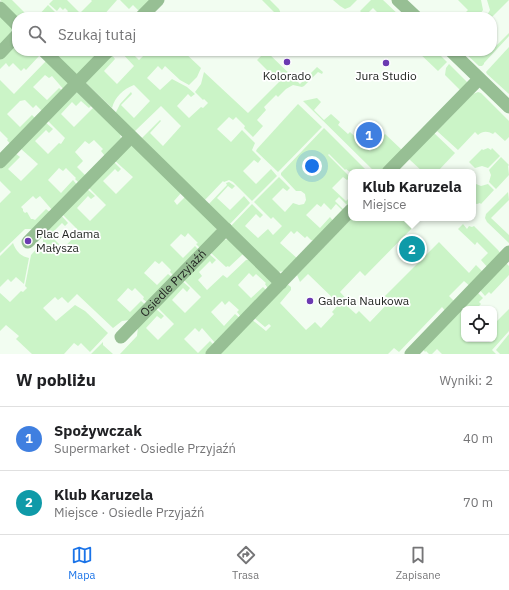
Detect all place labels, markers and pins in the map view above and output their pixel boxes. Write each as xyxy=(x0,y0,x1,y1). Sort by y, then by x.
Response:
marker: Kolorado xyxy=(282,57,292,67)
marker: Jura Studio xyxy=(381,58,391,68)
place label: Kolorado xyxy=(263,68,312,83)
place label: Jura Studio xyxy=(355,68,417,83)
pin: 1 xyxy=(356,120,382,150)
place label: Plac Adama Małysza xyxy=(36,226,100,255)
pin: 2 xyxy=(399,234,425,264)
marker: Plac Adama Małysza xyxy=(23,236,33,246)
place label: Galeria Naukowa xyxy=(318,293,410,308)
marker: Galeria Naukowa xyxy=(305,296,315,306)

